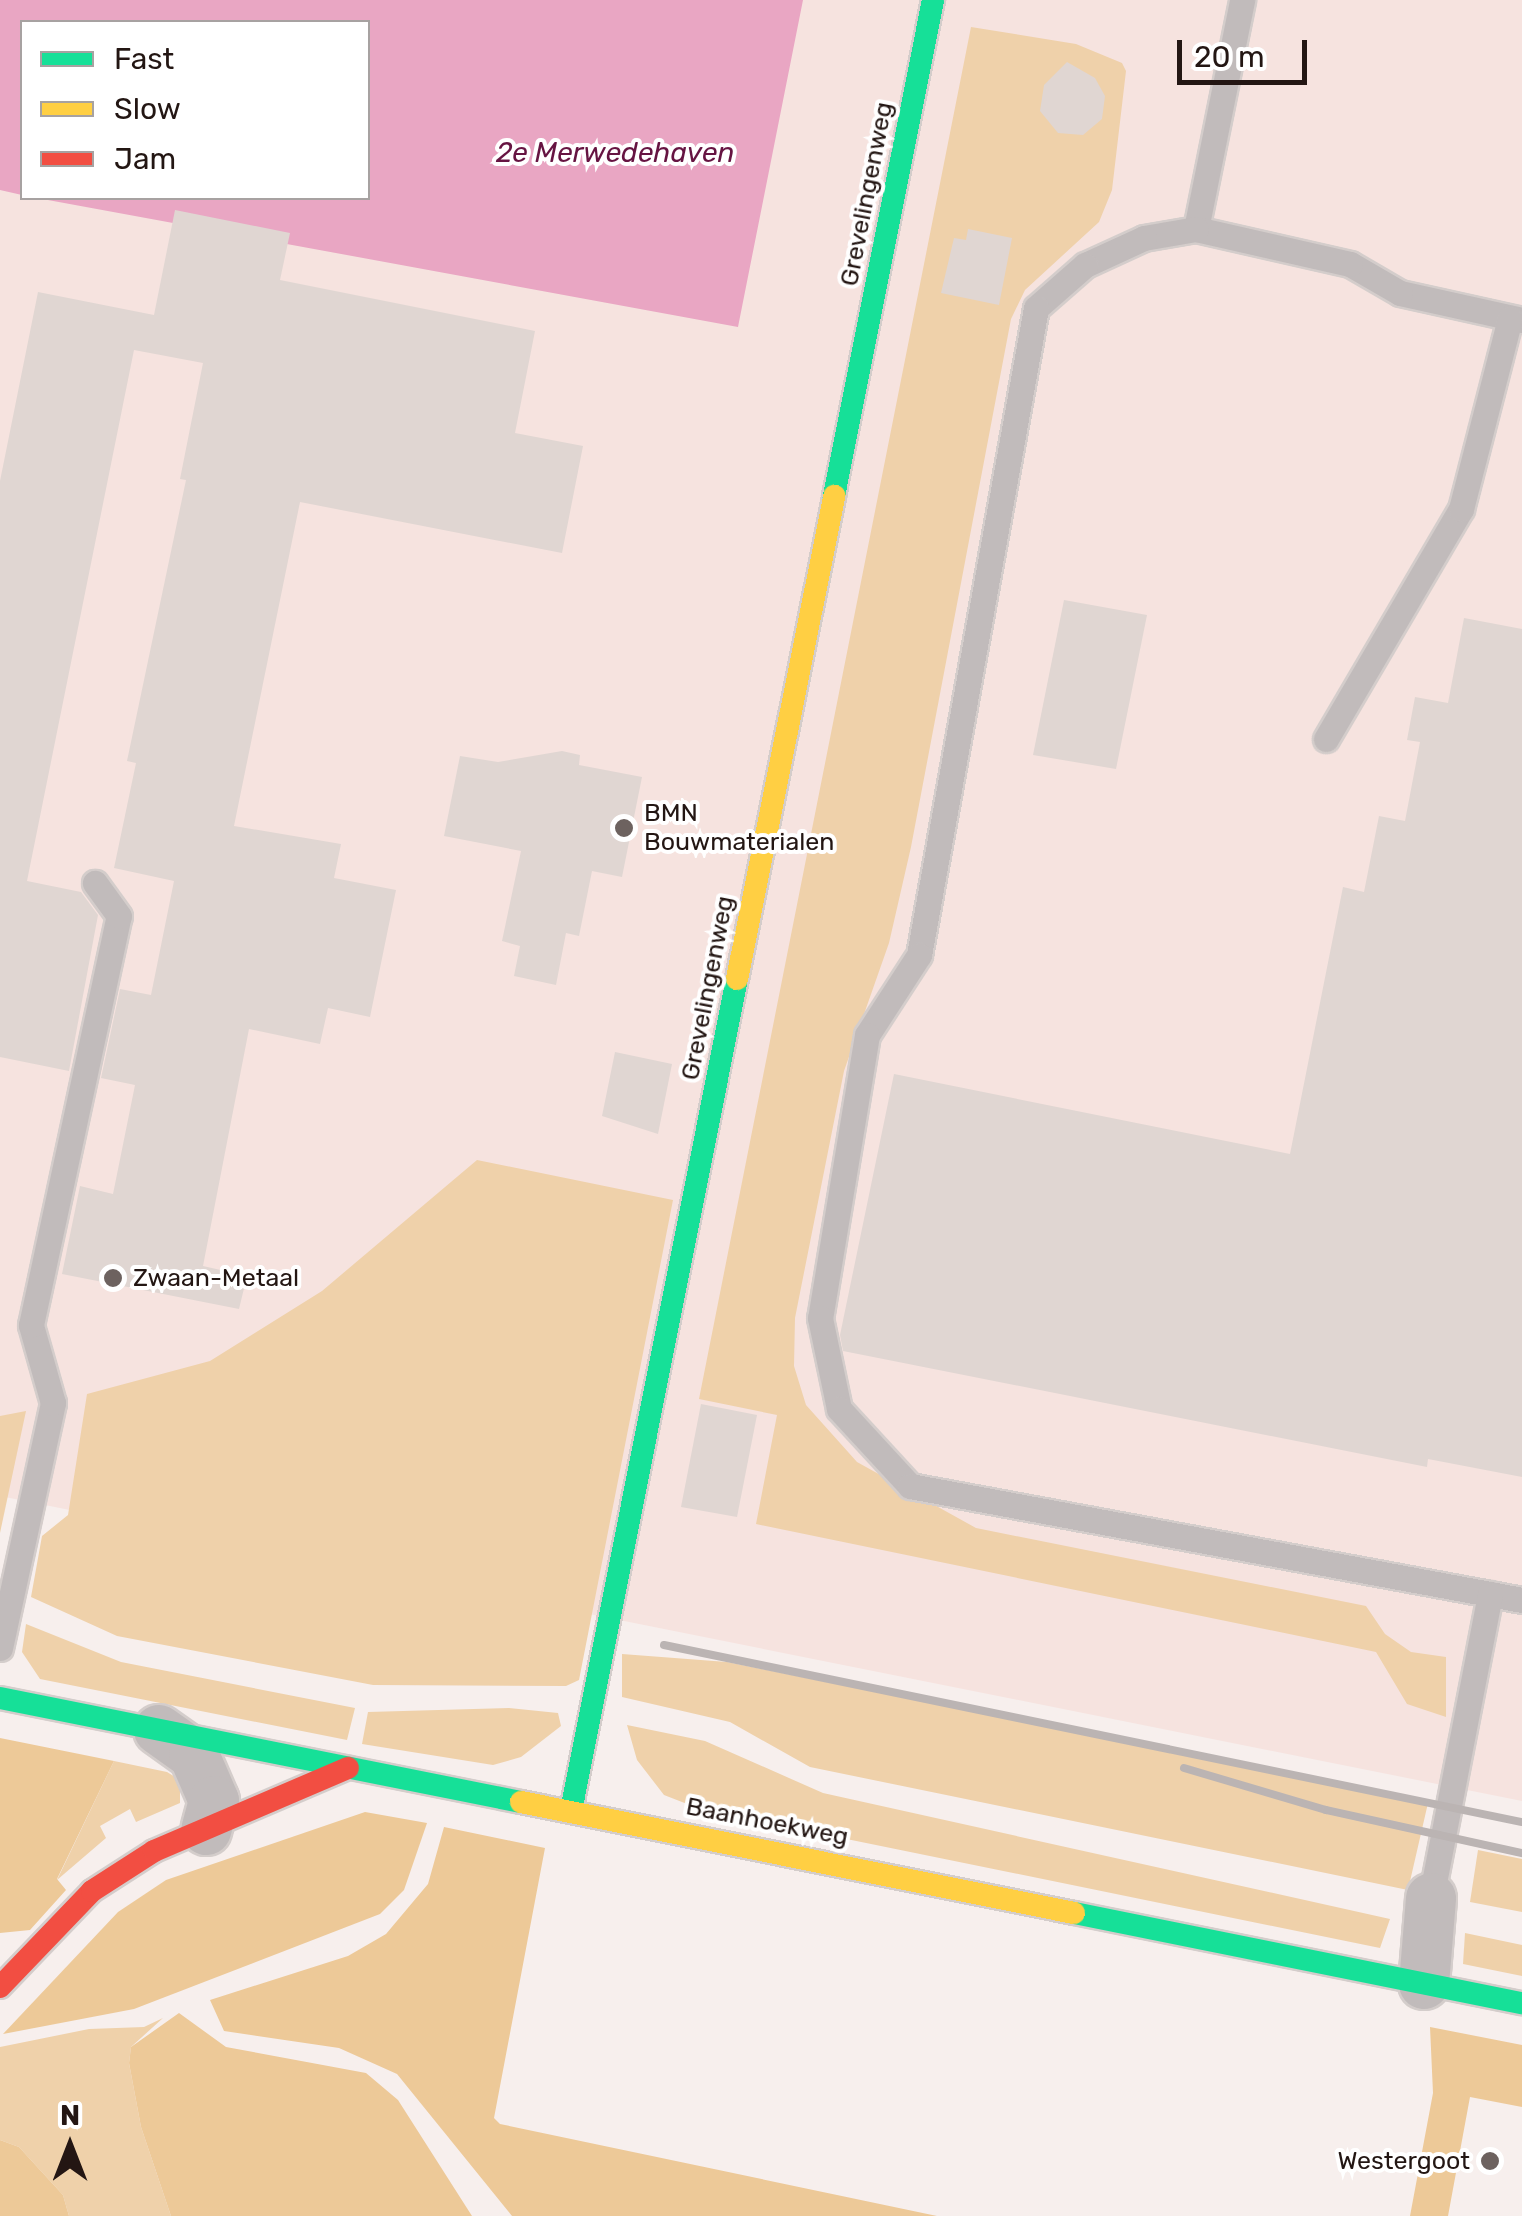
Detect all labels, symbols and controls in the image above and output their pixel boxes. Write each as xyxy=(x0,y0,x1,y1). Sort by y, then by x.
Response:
legend xyxy=(20,20,370,200)
scale bar xyxy=(1182,20,1312,82)
text: 20 m xyxy=(1194,39,1265,75)
text: Fast xyxy=(114,41,174,77)
text: Slow xyxy=(114,91,181,127)
street label: Grevelingenweg xyxy=(834,99,900,289)
water label: 2e Merwedehaven xyxy=(496,136,734,170)
text: Jam xyxy=(114,141,176,177)
place label: BMN Bouwmaterialen xyxy=(644,799,834,858)
marker: BMN Bouwmaterialen xyxy=(613,817,635,839)
street label: Grevelingenweg xyxy=(675,893,741,1083)
place label: Zwaan-Metaal xyxy=(133,1263,299,1293)
marker: Zwaan-Metaal xyxy=(102,1267,124,1289)
street label: Baanhoekweg xyxy=(683,1792,851,1852)
north arrow xyxy=(20,2096,120,2196)
text: N xyxy=(60,2099,80,2132)
place label: Westergoot xyxy=(1337,2146,1470,2176)
marker: Westergoot xyxy=(1479,2150,1501,2172)

